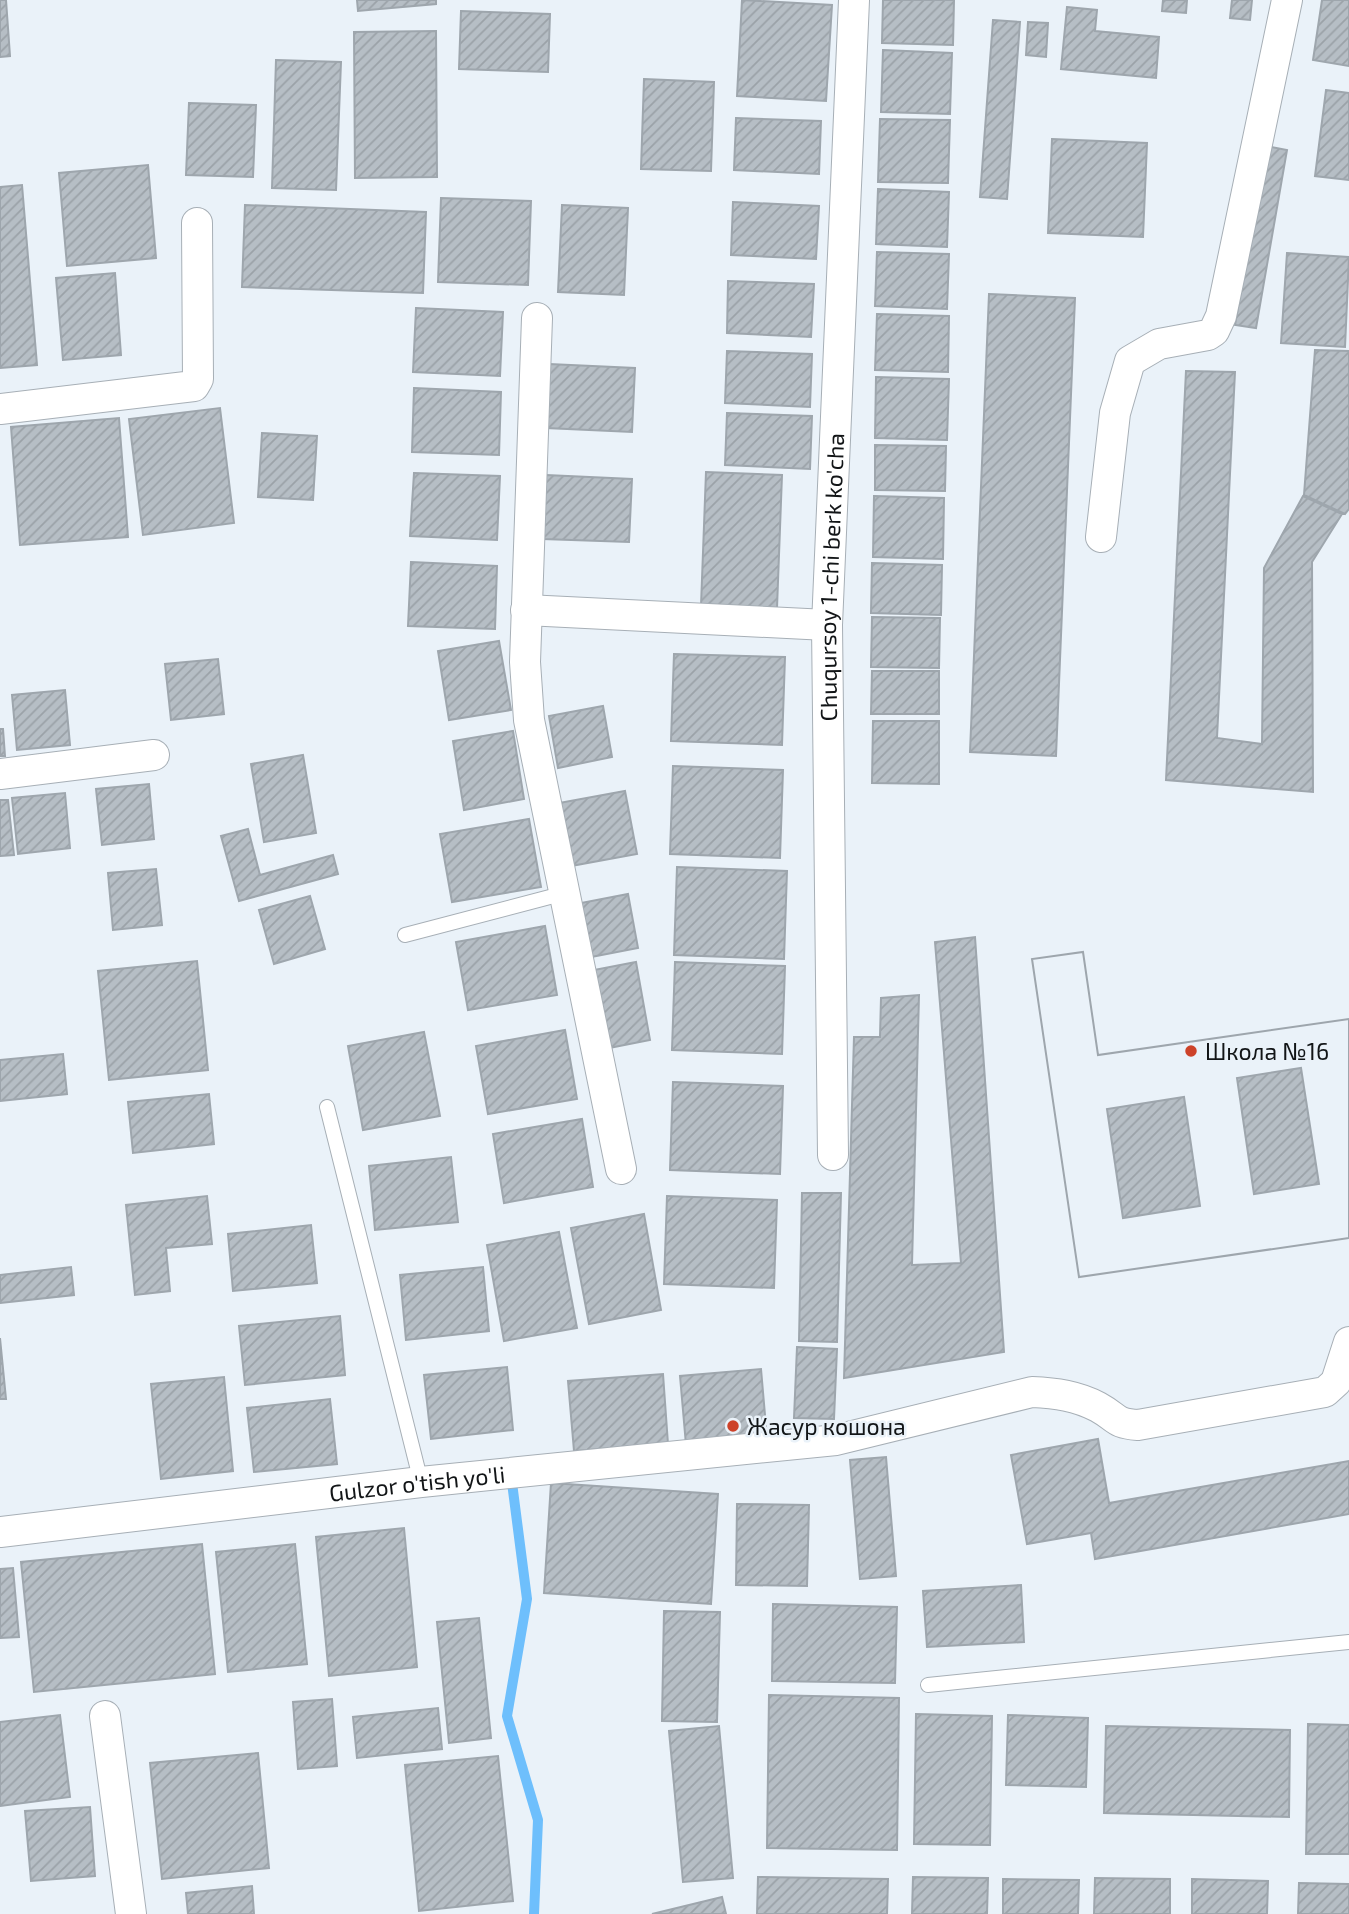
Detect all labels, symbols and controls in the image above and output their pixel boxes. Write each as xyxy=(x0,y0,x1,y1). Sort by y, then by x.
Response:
street label: Chuqursoy 1-chi berk ko'cha xyxy=(813,432,849,721)
place label: Школа №16 xyxy=(1205,1037,1329,1065)
marker: Школа №16 xyxy=(1183,1043,1199,1059)
place label: Жасур кошона xyxy=(747,1412,906,1441)
marker: Жасур кошона xyxy=(725,1418,741,1434)
street label: Gulzor o'tish yo'li xyxy=(328,1460,506,1507)

